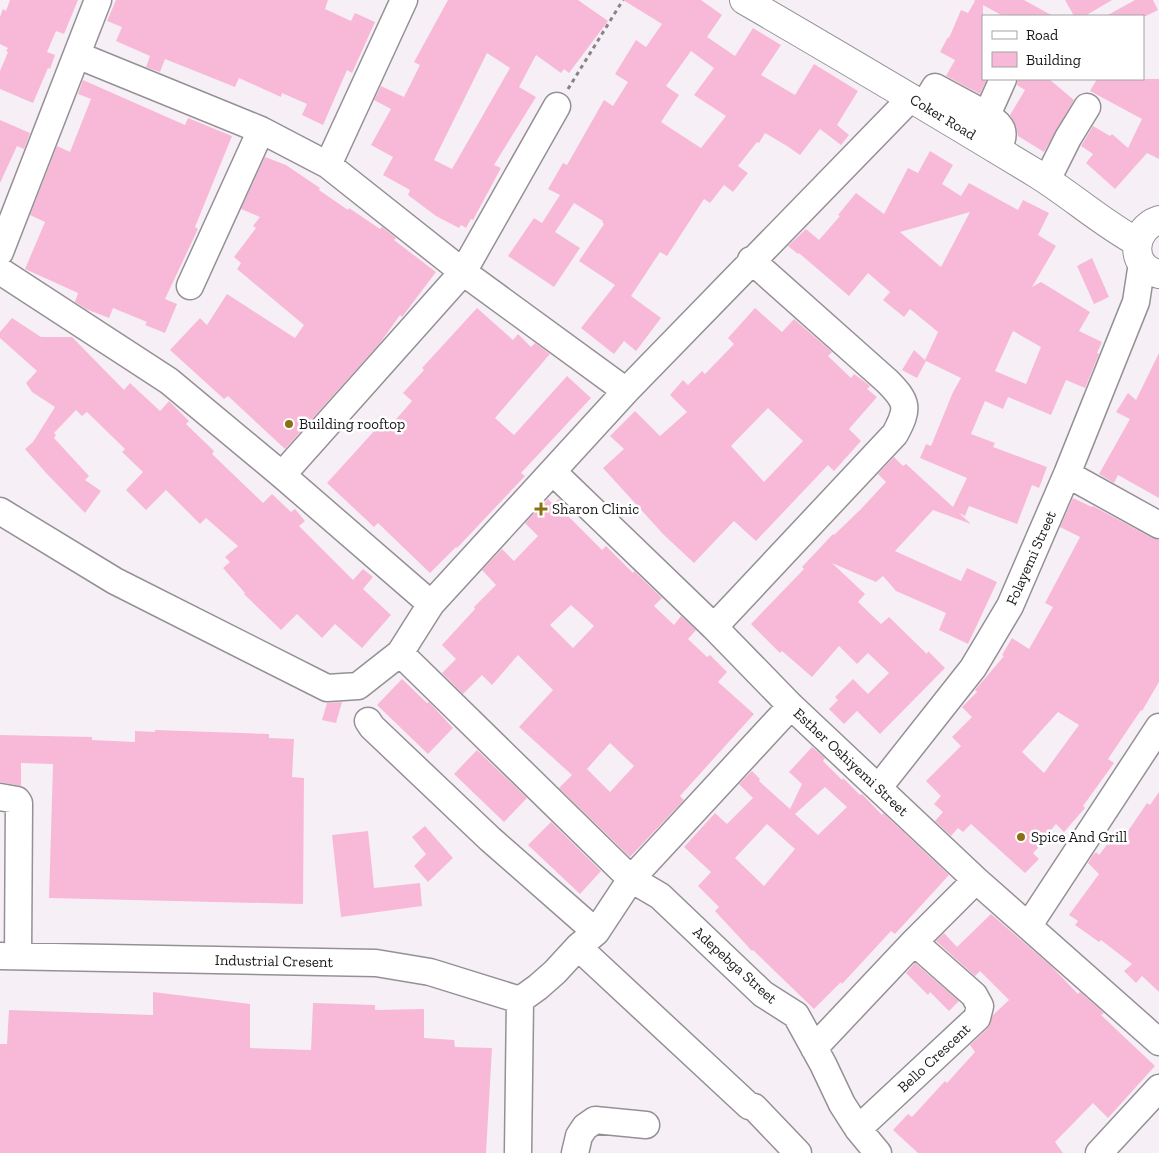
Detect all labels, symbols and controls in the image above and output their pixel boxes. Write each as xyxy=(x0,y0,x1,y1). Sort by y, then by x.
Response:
legend xyxy=(982,15,1144,80)
text: Road xyxy=(1026,26,1059,44)
text: Building xyxy=(1026,51,1081,69)
street label: Coker Road xyxy=(907,90,980,144)
place label: Building rooftop xyxy=(299,415,405,433)
marker: Building rooftop xyxy=(283,418,295,430)
place label: Sharon Clinic xyxy=(552,500,639,518)
marker: Sharon Clinic xyxy=(534,502,548,516)
street label: Folayemi Street xyxy=(1002,508,1060,608)
street label: Esther Oshiyemi Street xyxy=(790,704,912,820)
place label: Spice And Grill xyxy=(1031,828,1127,846)
marker: Spice And Grill xyxy=(1015,831,1027,843)
street label: Adepebga Street xyxy=(689,923,781,1008)
street label: Industrial Cresent xyxy=(215,951,334,971)
street label: Bello Crescent xyxy=(894,1019,974,1096)

